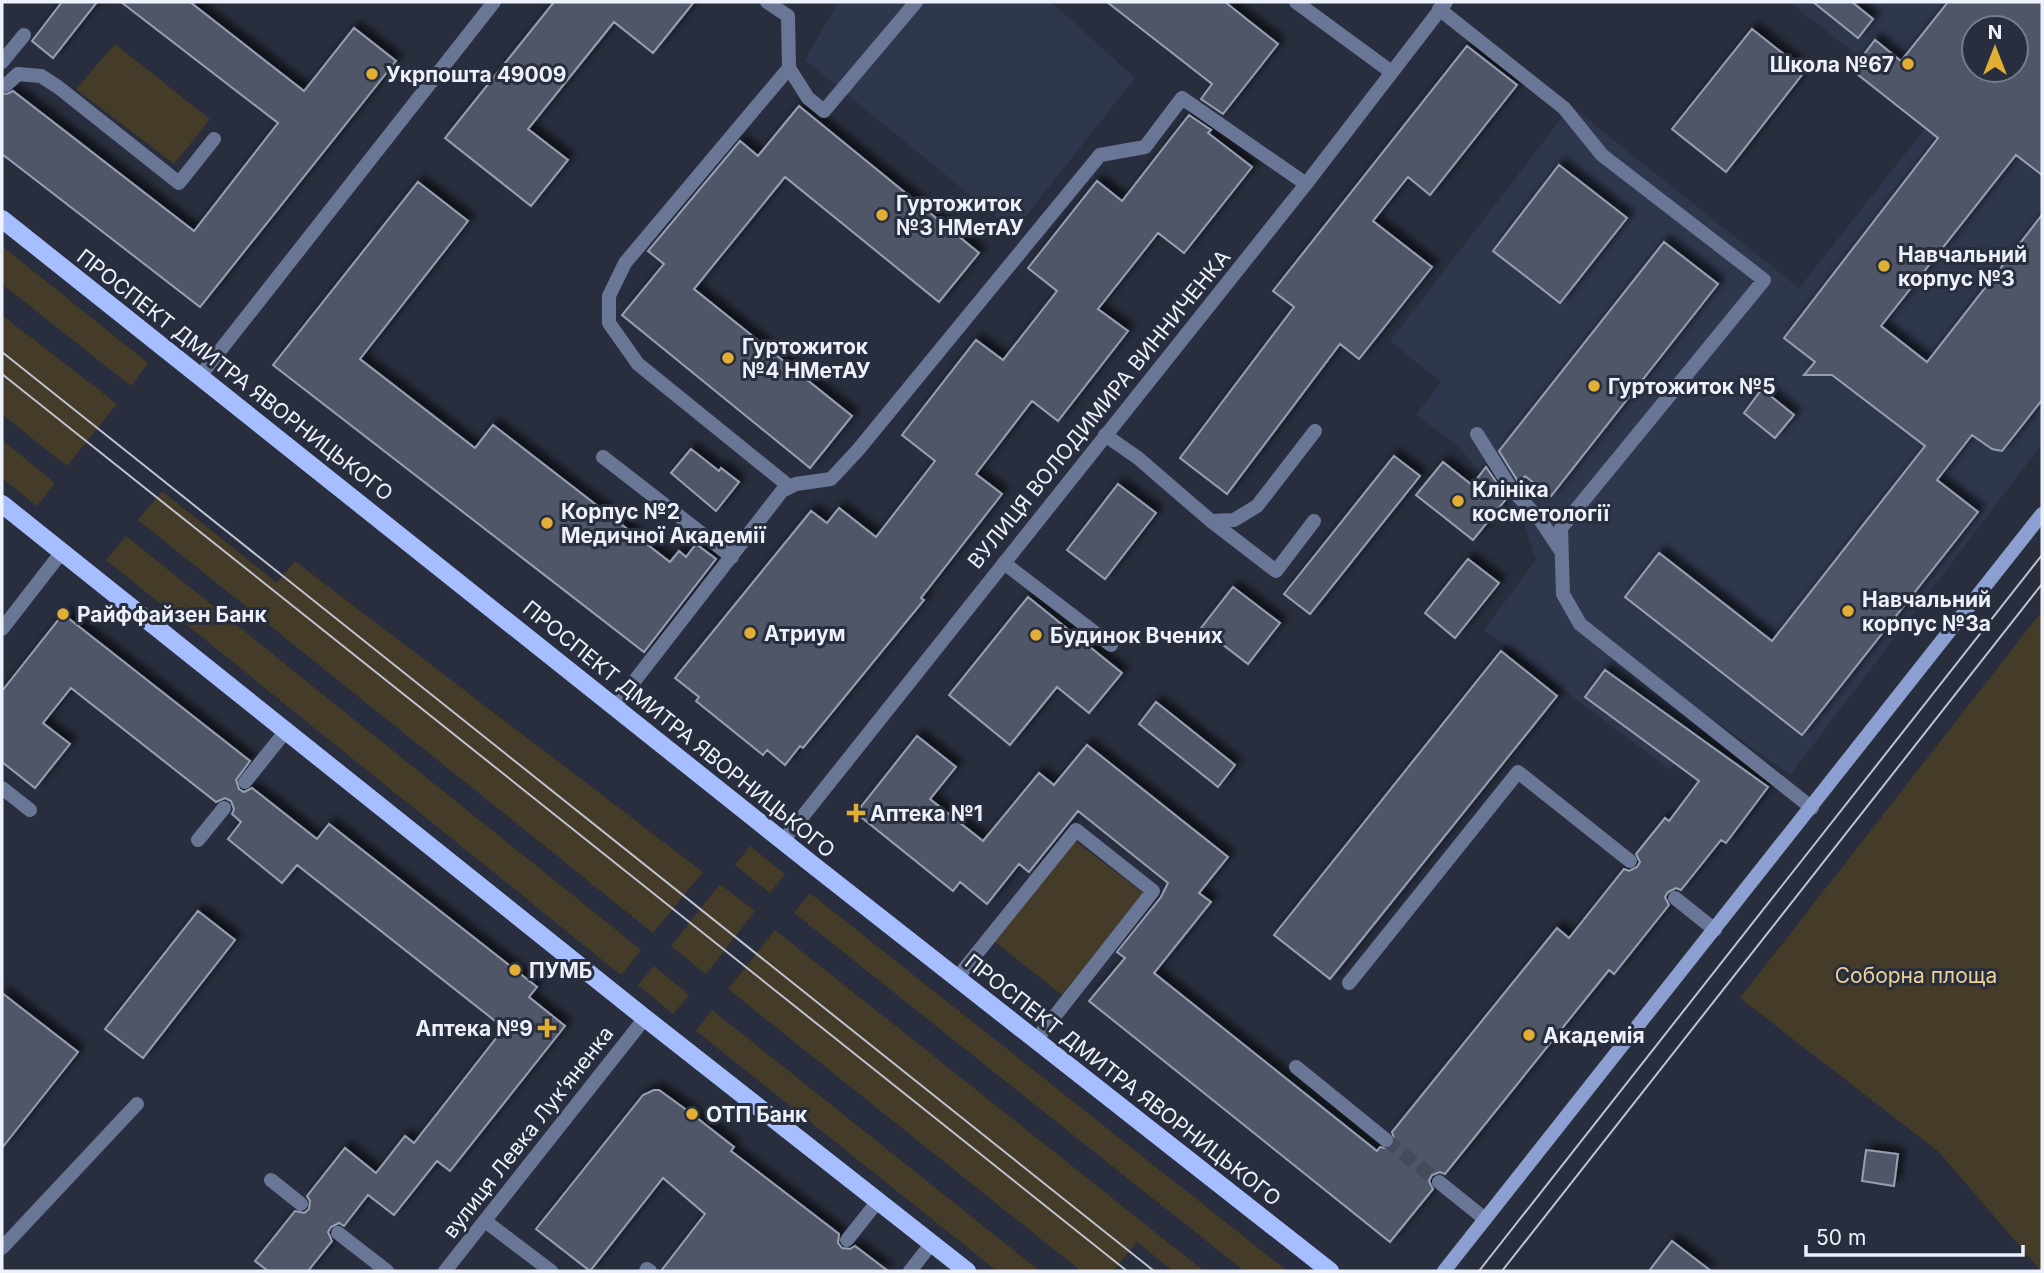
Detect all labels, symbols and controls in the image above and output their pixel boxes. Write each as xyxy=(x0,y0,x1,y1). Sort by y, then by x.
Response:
north arrow xyxy=(1960,14,2030,84)
text: N xyxy=(1988,21,2002,44)
place label: Школа №67 xyxy=(1770,52,1894,77)
marker: Школа №67 xyxy=(1900,56,1916,72)
place label: Укрпошта 49009 xyxy=(386,62,566,87)
marker: Укрпошта 49009 xyxy=(364,66,380,82)
place label: Гуртожиток №3 НМетАУ xyxy=(896,191,1024,240)
marker: Гуртожиток №3 НМетАУ xyxy=(874,207,890,223)
place label: Навчальний корпус №3 xyxy=(1898,242,2027,291)
street label: ПРОСПЕКТ ДМИТРА ЯВОРНИЦЬКОГО xyxy=(72,244,398,506)
street label: ВУЛИЦЯ ВОЛОДИМИРА ВИННИЧЕНКА xyxy=(963,245,1235,573)
marker: Навчальний корпус №3 xyxy=(1876,258,1892,274)
place label: Гуртожиток №4 НМетАУ xyxy=(742,334,871,383)
marker: Гуртожиток №4 НМетАУ xyxy=(720,350,736,366)
place label: Гуртожиток №5 xyxy=(1608,374,1776,399)
marker: Гуртожиток №5 xyxy=(1586,378,1602,394)
place label: Клініка косметології xyxy=(1472,477,1610,526)
marker: Клініка косметології xyxy=(1450,493,1466,509)
place label: Корпус №2 Медичної Академії xyxy=(561,499,767,548)
marker: Корпус №2 Медичної Академії xyxy=(539,515,555,531)
place label: Навчальний корпус №3а xyxy=(1862,587,1991,636)
street label: ПРОСПЕКТ ДМИТРА ЯВОРНИЦЬКОГО xyxy=(518,595,840,863)
place label: Райффайзен Банк xyxy=(77,602,267,627)
marker: Навчальний корпус №3а xyxy=(1840,603,1856,619)
marker: Райффайзен Банк xyxy=(55,606,71,622)
place label: Атриум xyxy=(764,621,846,646)
place label: Будинок Вчених xyxy=(1050,623,1223,648)
marker: Атриум xyxy=(742,625,758,641)
marker: Будинок Вчених xyxy=(1028,627,1044,643)
place label: Аптека №1 xyxy=(870,801,983,826)
marker: Аптека №1 xyxy=(848,805,864,821)
street label: ПРОСПЕКТ ДМИТРА ЯВОРНИЦЬКОГО xyxy=(960,949,1286,1211)
place label: ПУМБ xyxy=(529,958,592,983)
marker: ПУМБ xyxy=(507,962,523,978)
park label: Соборна площа xyxy=(1835,963,1997,988)
place label: Аптека №9 xyxy=(416,1016,533,1041)
marker: Аптека №9 xyxy=(539,1020,555,1036)
street label: вулиця Левка Лукʼяненка xyxy=(438,1021,618,1243)
place label: Академія xyxy=(1543,1023,1645,1048)
marker: Академія xyxy=(1521,1027,1537,1043)
place label: ОТП Банк xyxy=(706,1102,808,1127)
marker: ОТП Банк xyxy=(684,1106,700,1122)
scale bar xyxy=(1806,1214,2023,1258)
text: 50 m xyxy=(1816,1225,1866,1250)

